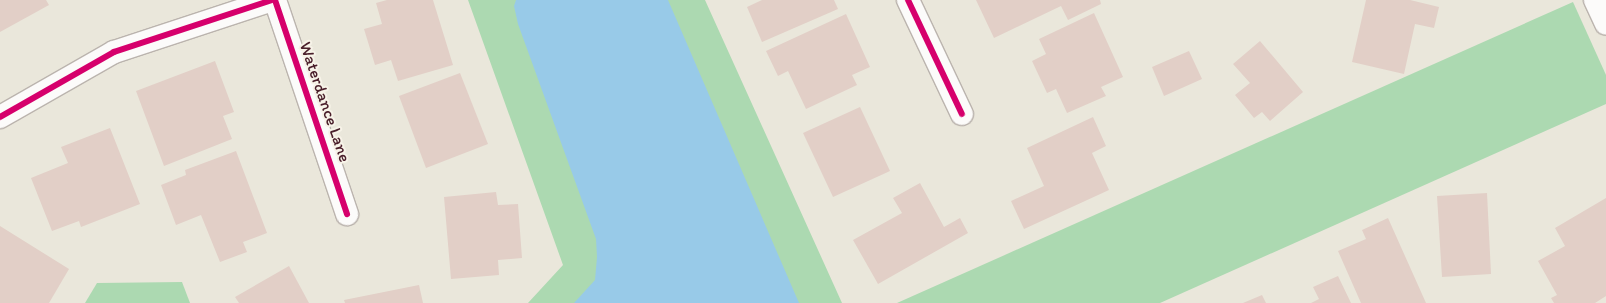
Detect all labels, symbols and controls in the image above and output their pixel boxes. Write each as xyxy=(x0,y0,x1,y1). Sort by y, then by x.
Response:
street label: Waterdance Lane xyxy=(295,39,355,165)

